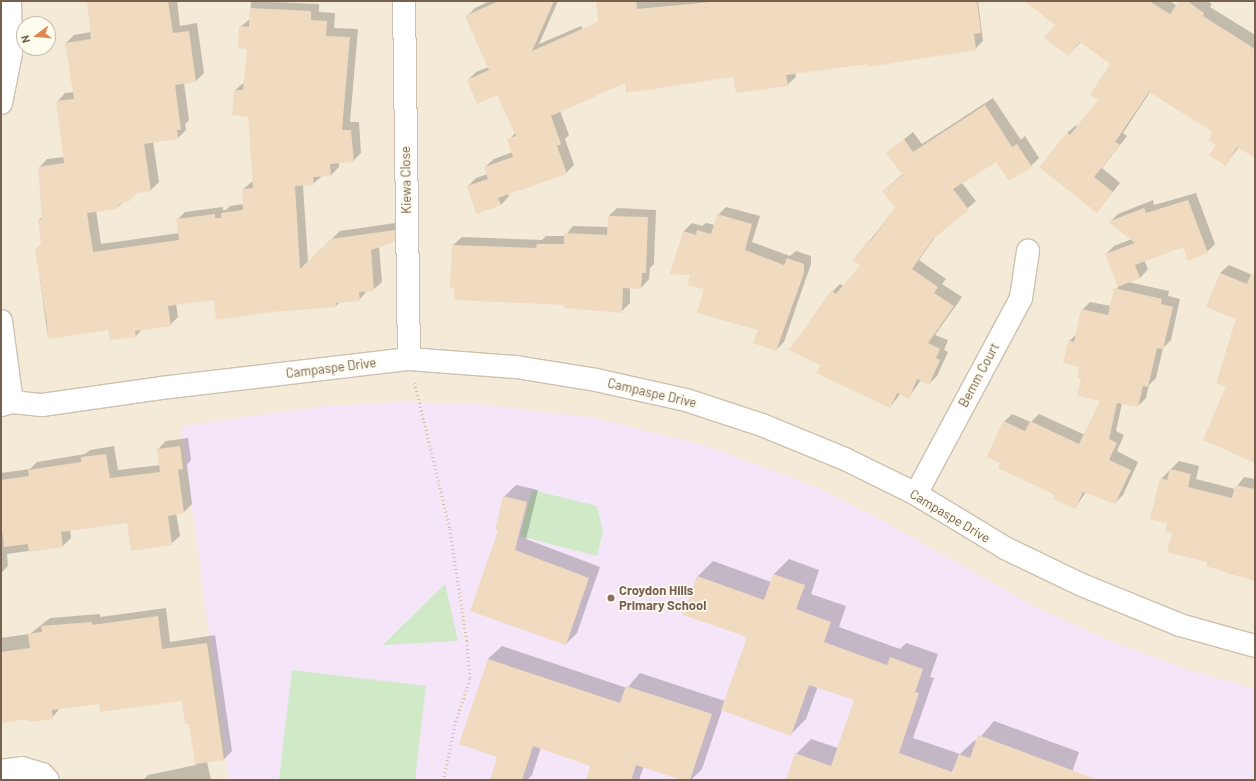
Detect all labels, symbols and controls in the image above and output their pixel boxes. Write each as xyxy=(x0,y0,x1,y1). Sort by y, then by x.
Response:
north arrow xyxy=(16,16,56,56)
text: N xyxy=(18,34,32,44)
street label: Kiewa Close xyxy=(398,146,414,214)
street label: Bemm Court xyxy=(956,340,1002,410)
street label: Campaspe Drive xyxy=(285,355,377,381)
street label: Campaspe Drive xyxy=(606,375,698,411)
street label: Campaspe Drive xyxy=(907,486,993,546)
place label: Croydon Hills Primary School xyxy=(619,583,706,614)
marker: Croydon Hills Primary School xyxy=(606,593,616,603)

